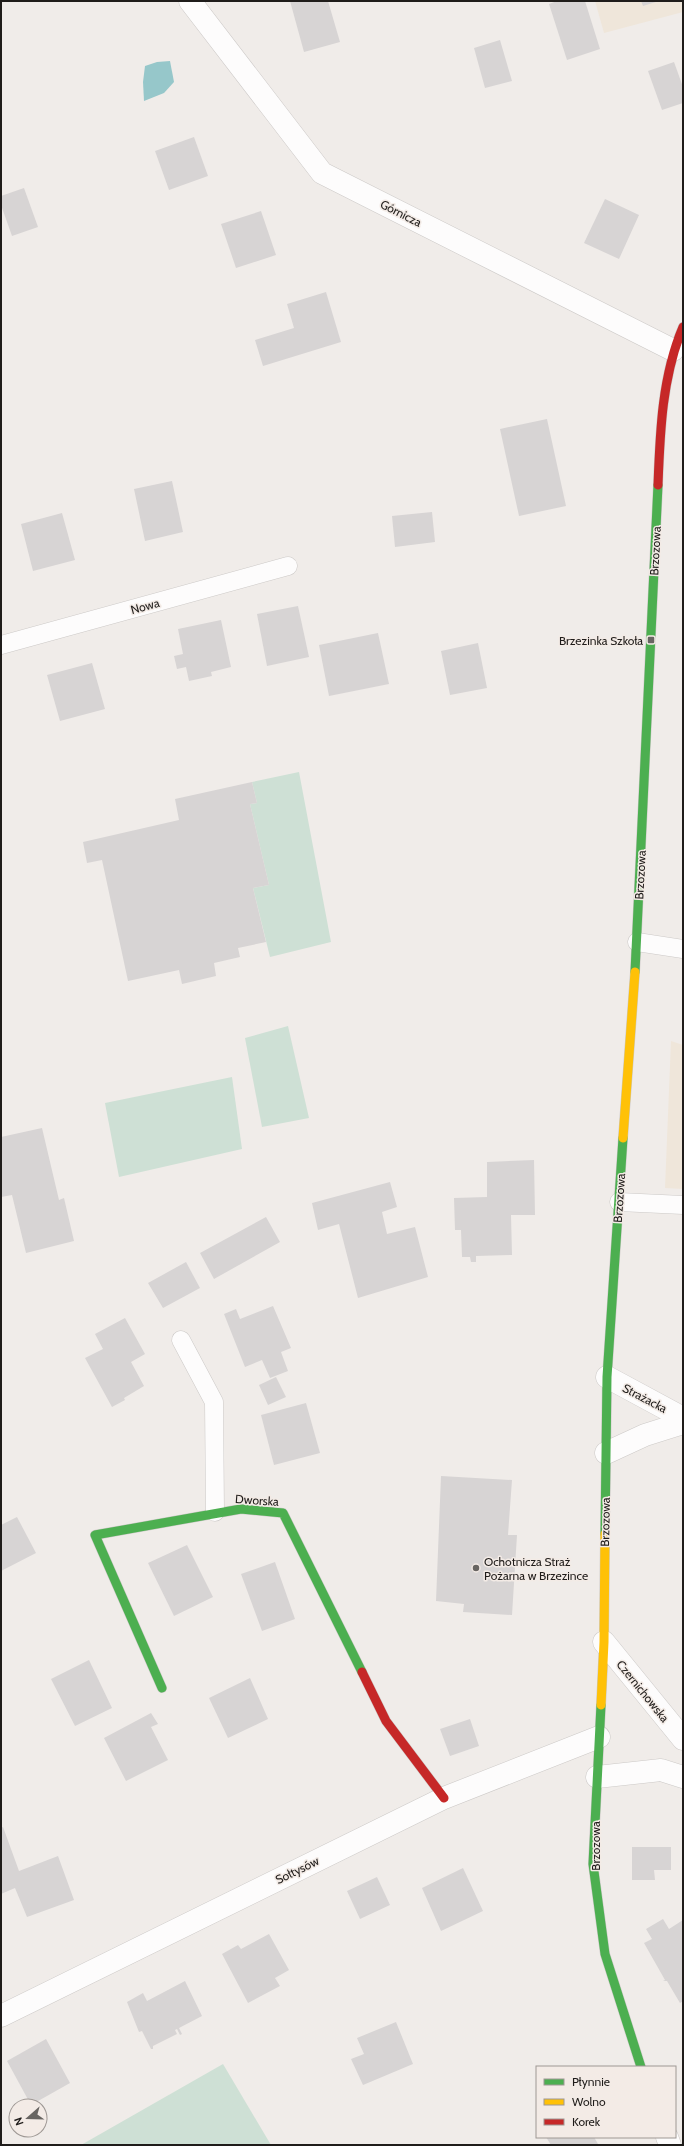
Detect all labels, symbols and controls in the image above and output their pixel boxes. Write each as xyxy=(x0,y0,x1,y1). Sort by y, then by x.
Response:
street label: Górnicza xyxy=(378,196,424,230)
street label: Brzozowa xyxy=(646,526,664,576)
street label: Nowa xyxy=(129,595,161,617)
place label: Brzezinka Szkoła xyxy=(559,633,643,648)
marker: Brzezinka Szkoła xyxy=(646,635,656,645)
street label: Brzozowa xyxy=(631,850,649,900)
street label: Brzozowa xyxy=(610,1173,628,1223)
street label: Strażacka xyxy=(620,1380,670,1416)
street label: Dworska xyxy=(235,1491,280,1509)
street label: Brzozowa xyxy=(597,1497,613,1547)
place label: Ochotnicza Straż Pożarna w Brzezince xyxy=(484,1554,588,1583)
marker: Ochotnicza Straż Pożarna w Brzezince xyxy=(471,1563,481,1573)
street label: Czernichowska xyxy=(613,1657,673,1725)
street label: Brzozowa xyxy=(588,1821,603,1871)
street label: Sołtysów xyxy=(273,1853,322,1887)
legend xyxy=(536,2066,676,2138)
text: Płynnie xyxy=(572,2074,610,2089)
text: Wolno xyxy=(572,2094,606,2109)
north arrow xyxy=(8,2098,48,2138)
text: Korek xyxy=(572,2114,601,2129)
text: N xyxy=(11,2115,27,2127)

